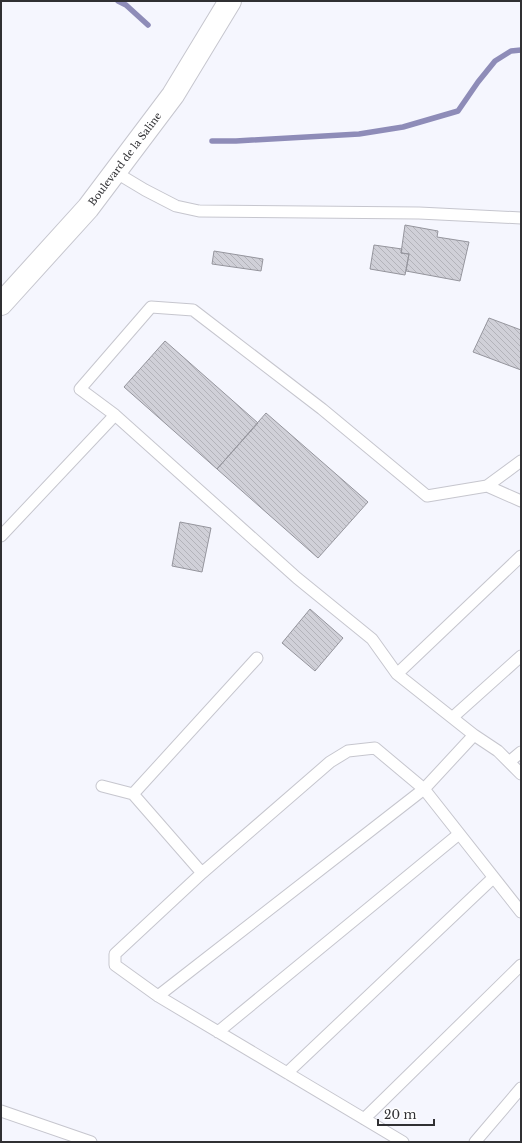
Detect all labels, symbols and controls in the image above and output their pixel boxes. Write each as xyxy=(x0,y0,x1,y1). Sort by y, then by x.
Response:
street label: Boulevard de la Saline xyxy=(86,109,165,208)
scale bar xyxy=(378,1101,434,1127)
text: 20 m xyxy=(384,1107,416,1122)

